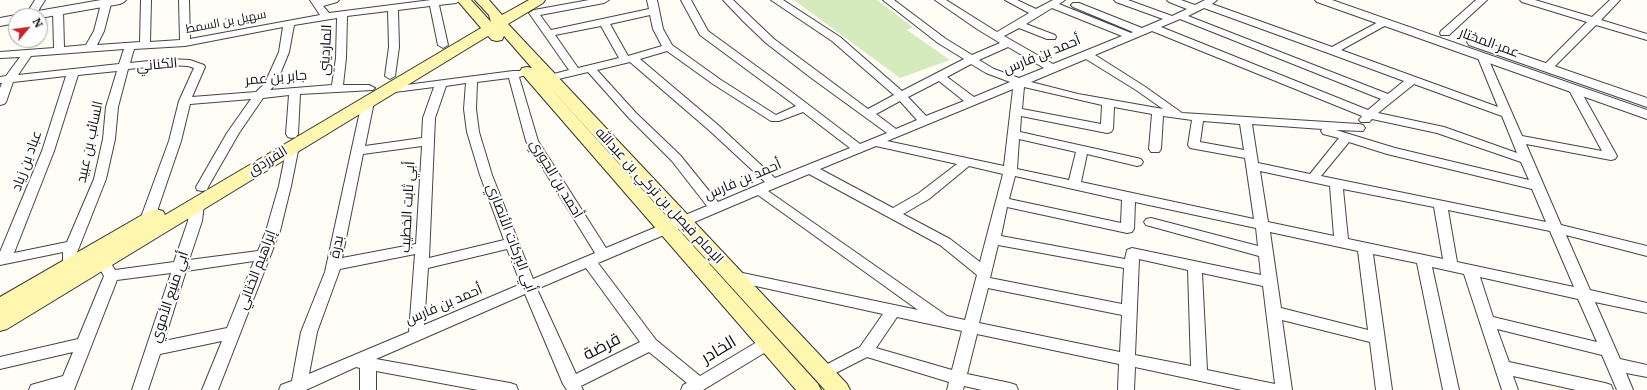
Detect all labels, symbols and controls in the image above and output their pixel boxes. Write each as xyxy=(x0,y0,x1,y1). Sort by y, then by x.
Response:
street label: سهيل بن السمط xyxy=(185,7,267,37)
north arrow xyxy=(8,8,48,48)
text: N xyxy=(29,15,46,30)
street label: المارديني xyxy=(316,24,336,76)
street label: عمر المختار xyxy=(1457,24,1521,62)
street label: أحمد بن فارس xyxy=(1001,32,1083,78)
street label: الكناني xyxy=(136,55,178,75)
street label: جابر بن عمر xyxy=(244,67,308,89)
street label: السائب بن عبيد xyxy=(73,100,107,184)
street label: الإمام فيصل بن تركي بن عبدالله xyxy=(591,124,727,268)
street label: عباد بن زياد xyxy=(8,129,46,193)
street label: أحمد بن الجوري xyxy=(526,137,586,221)
street label: الفرزدق xyxy=(245,143,291,179)
street label: أحمد بن فارس xyxy=(702,156,784,204)
street label: أبي ثابت الخطيب xyxy=(397,161,419,253)
street label: أبي البركات الأنصاري xyxy=(483,181,539,295)
street label: إبراهيم الختاني xyxy=(234,228,280,312)
street label: بدرة xyxy=(326,234,348,260)
street label: أبي منيع الأموي xyxy=(147,249,193,345)
street label: أحمد بن فارس xyxy=(403,281,485,329)
street label: قرضة xyxy=(580,329,624,365)
street label: الخادر xyxy=(698,332,740,368)

